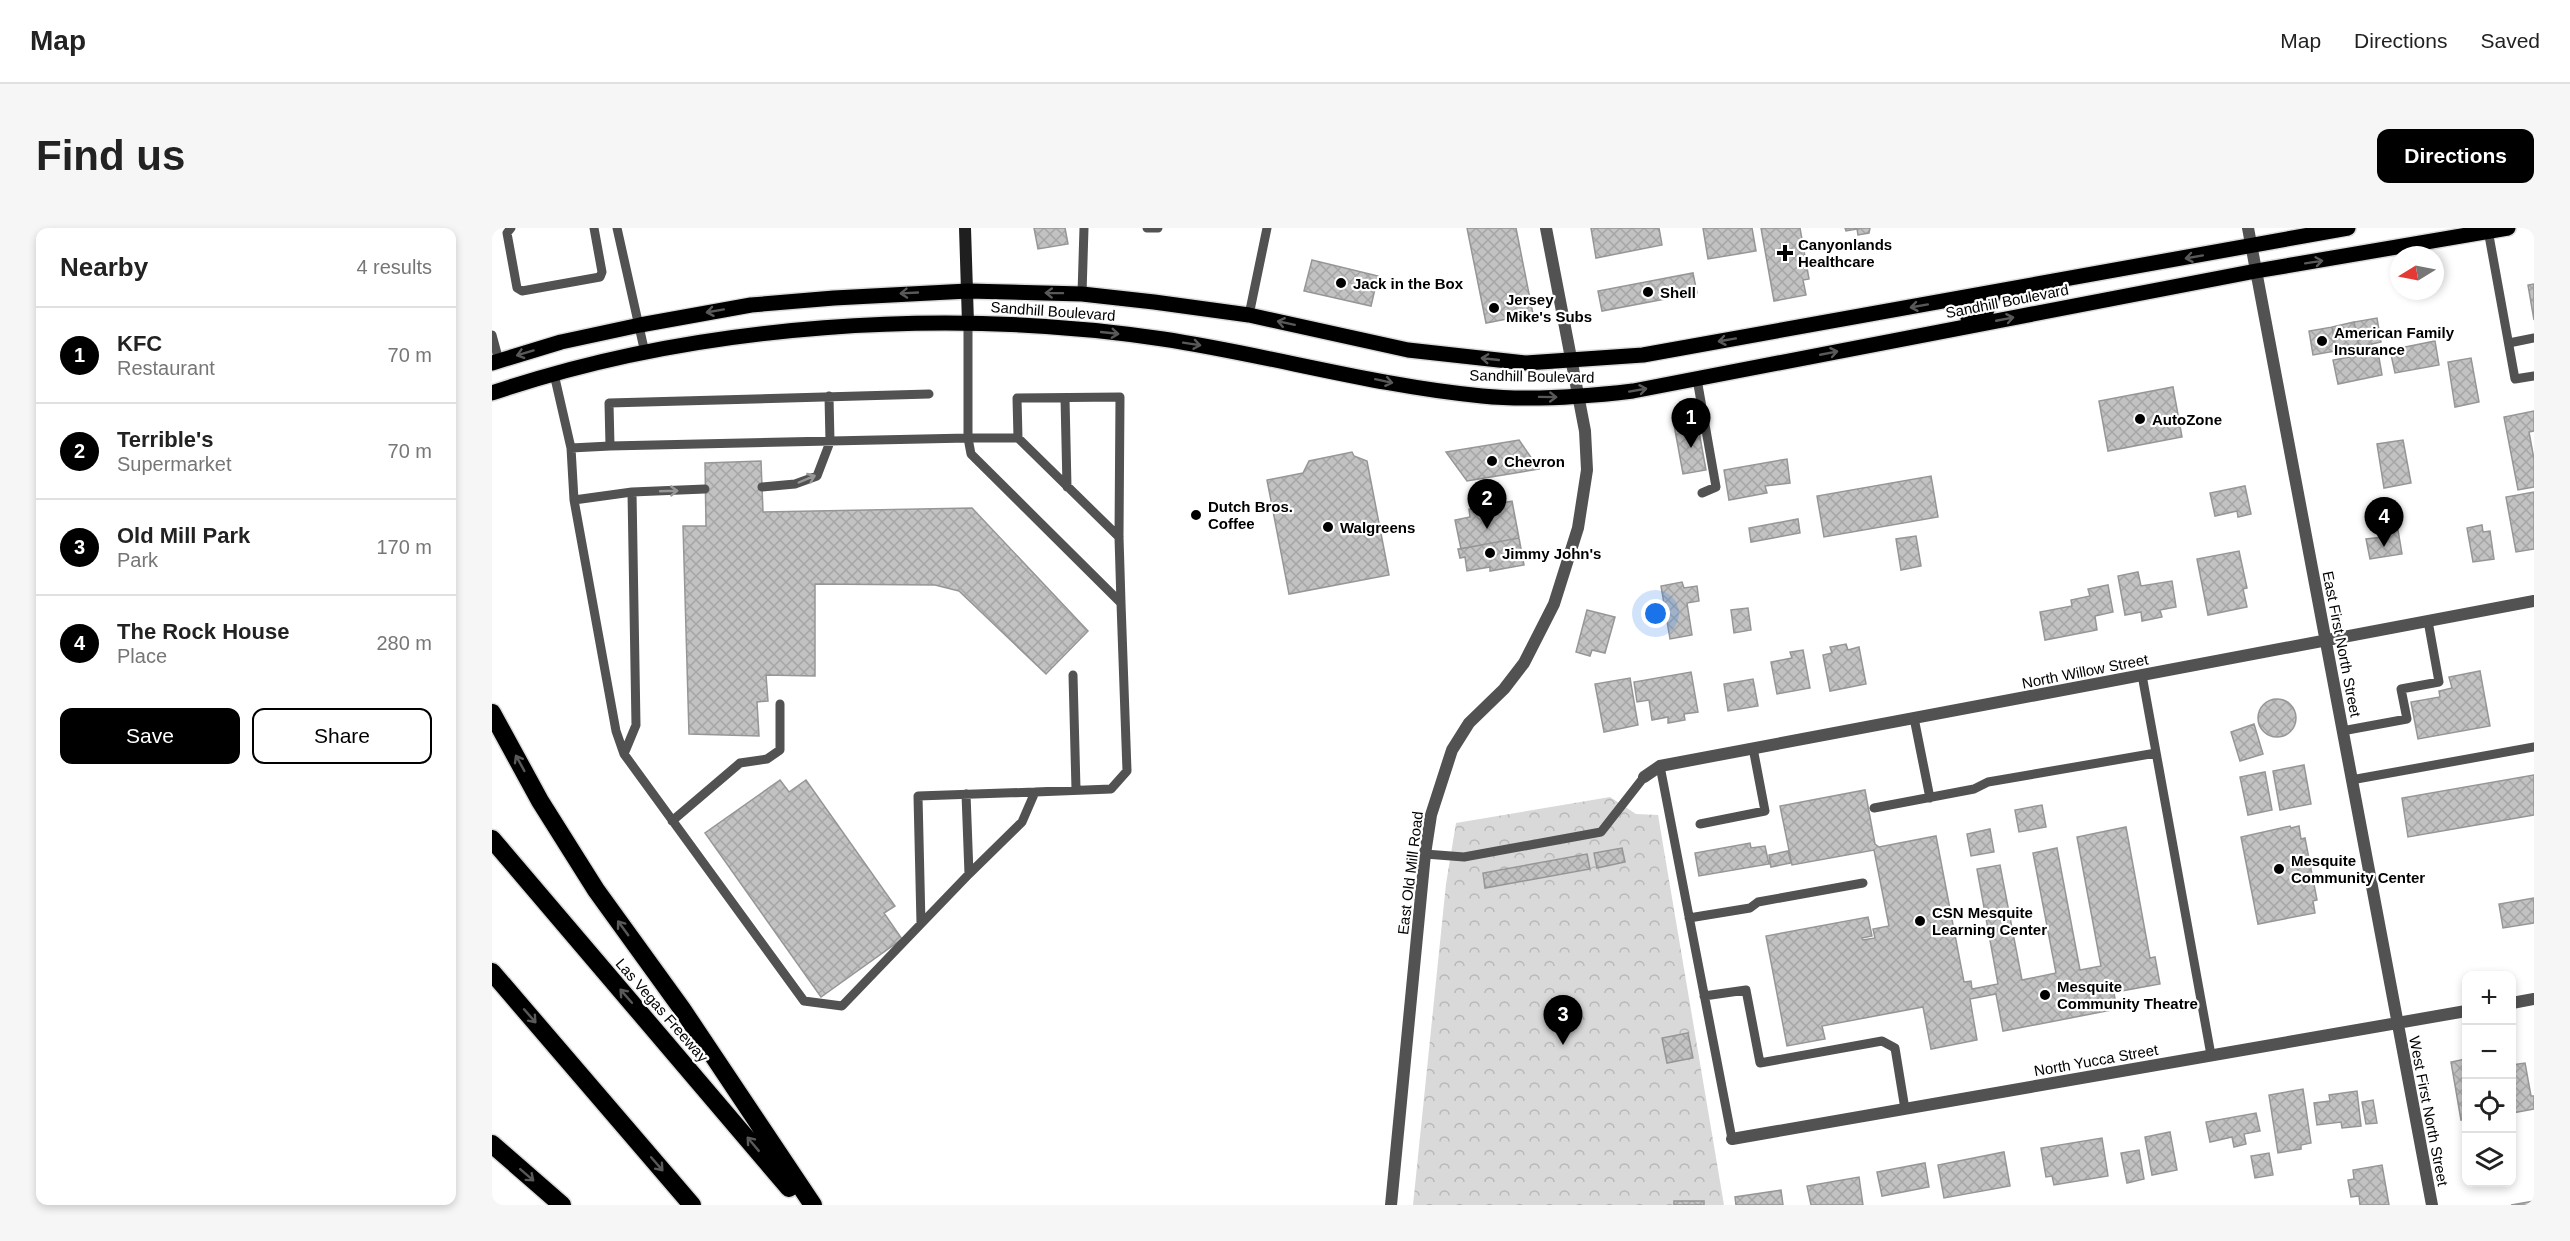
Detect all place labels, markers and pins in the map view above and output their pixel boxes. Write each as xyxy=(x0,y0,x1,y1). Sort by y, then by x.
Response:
place label: Canyonlands Healthcare xyxy=(1798,236,1892,270)
marker: Canyonlands Healthcare xyxy=(1776,244,1794,262)
place label: Jack in the Box xyxy=(1353,275,1464,292)
marker: Jack in the Box xyxy=(1334,276,1348,290)
place label: Shell xyxy=(1660,284,1696,301)
marker: Shell xyxy=(1641,285,1655,299)
place label: Jersey Mike's Subs xyxy=(1506,291,1592,325)
marker: Jersey Mike's Subs xyxy=(1487,301,1501,315)
place label: American Family Insurance xyxy=(2334,324,2455,358)
marker: American Family Insurance xyxy=(2315,334,2329,348)
pin: 1 xyxy=(1672,398,1710,448)
place label: AutoZone xyxy=(2152,411,2222,428)
marker: AutoZone xyxy=(2133,412,2147,426)
place label: Chevron xyxy=(1504,453,1565,470)
marker: Chevron xyxy=(1485,454,1499,468)
pin: 2 xyxy=(1468,480,1506,529)
place label: Dutch Bros. Coffee xyxy=(1208,498,1293,532)
pin: 4 xyxy=(2364,498,2404,547)
marker: Dutch Bros. Coffee xyxy=(1189,508,1203,522)
place label: Walgreens xyxy=(1340,519,1415,536)
marker: Walgreens xyxy=(1321,520,1335,534)
place label: Jimmy John's xyxy=(1502,545,1601,562)
marker: Jimmy John's xyxy=(1483,546,1497,560)
place label: Mesquite Community Center xyxy=(2291,852,2425,886)
marker: Mesquite Community Center xyxy=(2272,862,2286,876)
place label: CSN Mesquite Learning Center xyxy=(1932,904,2047,938)
marker: CSN Mesquite Learning Center xyxy=(1913,914,1927,928)
place label: Mesquite Community Theatre xyxy=(2057,978,2198,1012)
marker: Mesquite Community Theatre xyxy=(2038,988,2052,1002)
pin: 3 xyxy=(1544,996,1582,1045)

